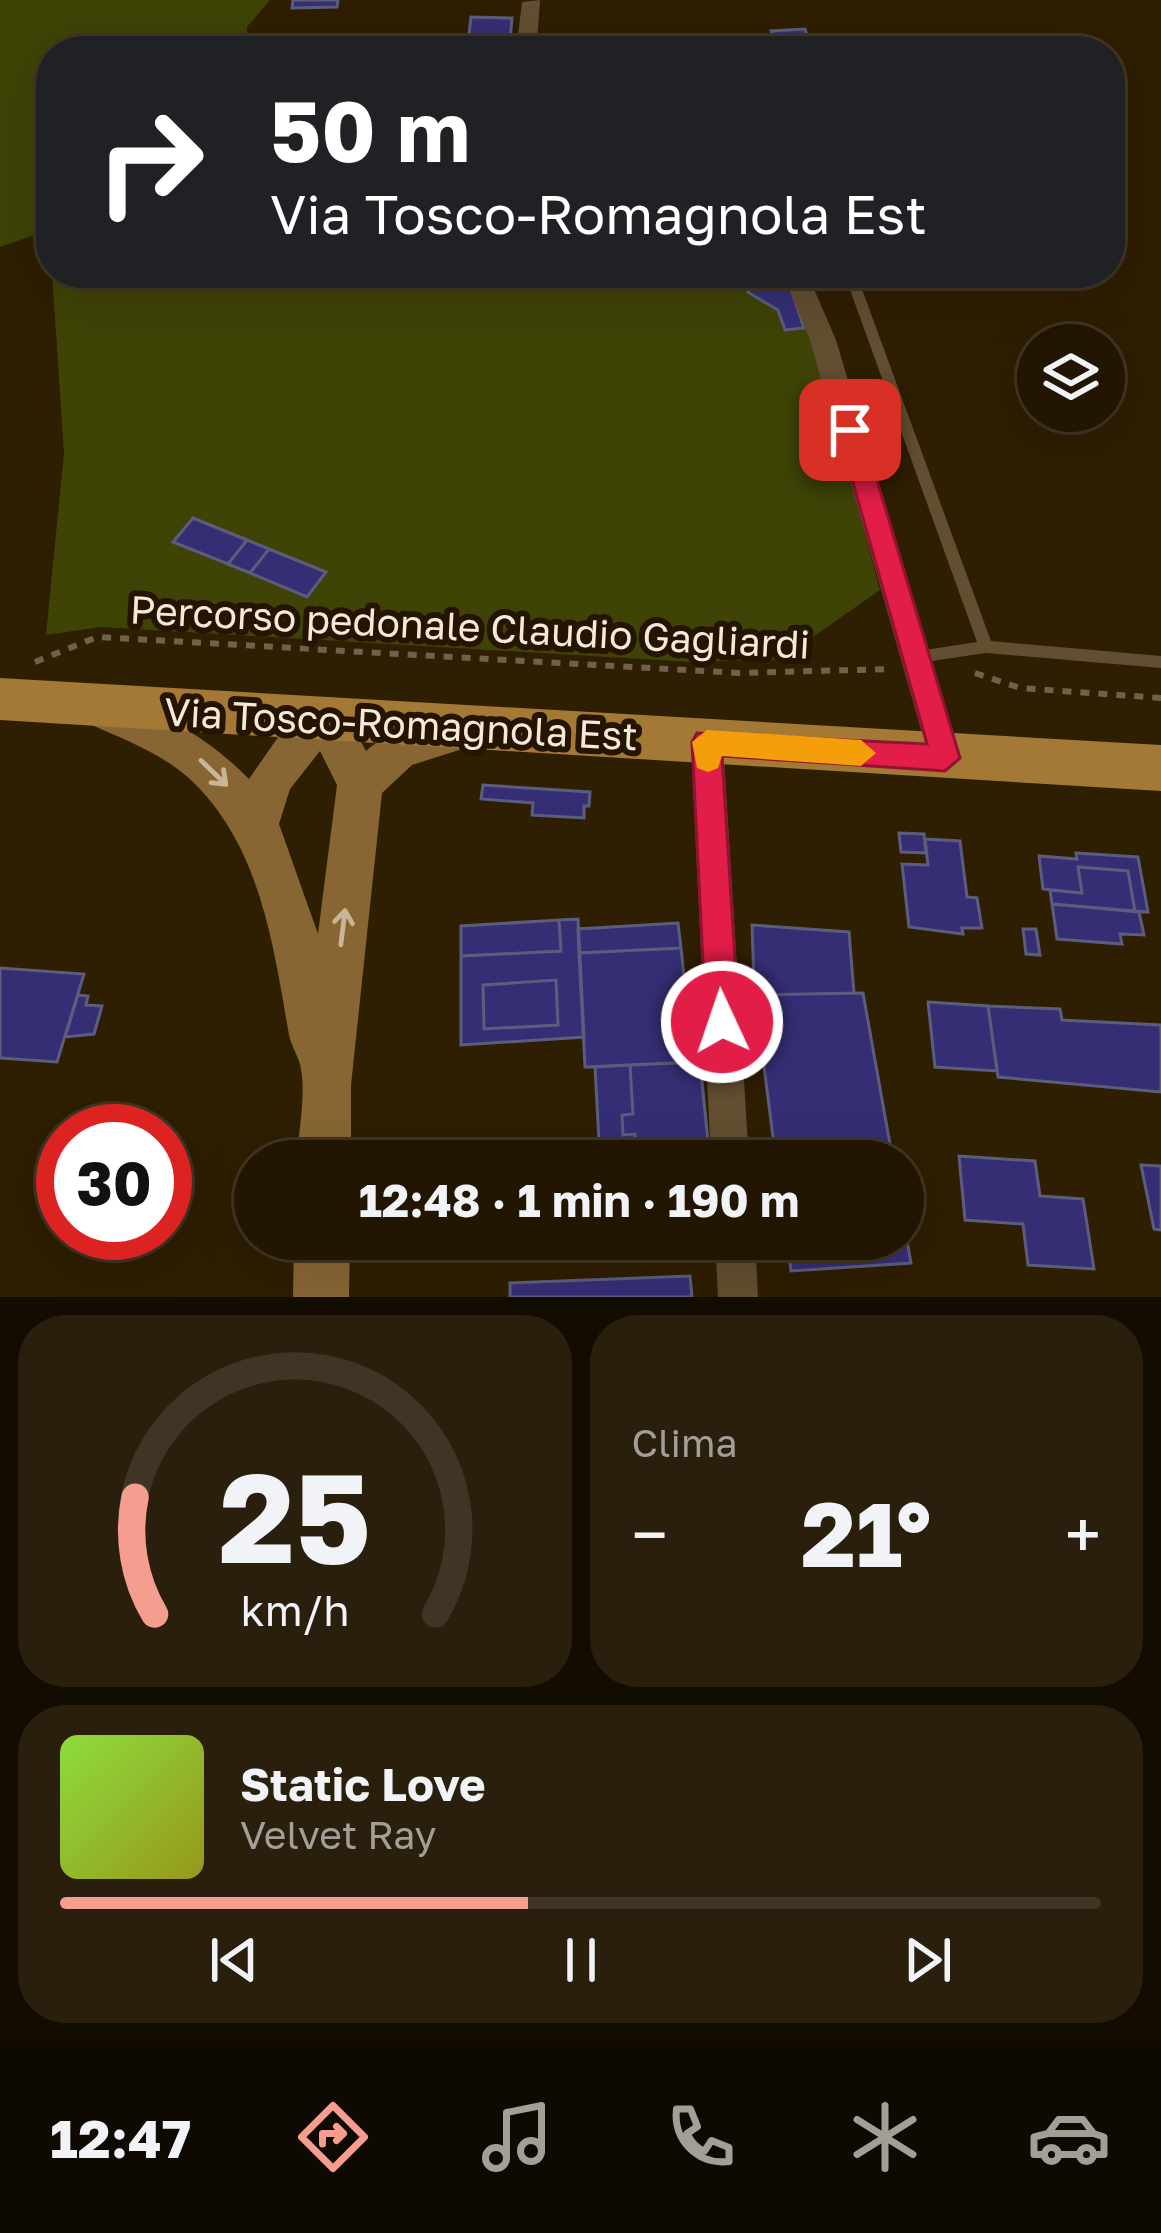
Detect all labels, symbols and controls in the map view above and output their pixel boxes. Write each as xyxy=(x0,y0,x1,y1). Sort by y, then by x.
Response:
text: 50 m xyxy=(270,80,470,180)
icon: right xyxy=(72,84,228,240)
text: Via Tosco-Romagnola Est xyxy=(270,181,927,246)
map controls xyxy=(1017,324,1125,432)
button: layers xyxy=(1017,324,1125,432)
pin xyxy=(799,379,901,481)
icon: arrive xyxy=(817,397,883,463)
street label: Percorso pedonale Claudio Gagliardi xyxy=(129,585,811,668)
street label: Via Tosco-Romagnola Est xyxy=(163,688,639,759)
one-way arrow xyxy=(199,759,228,787)
one-way arrow xyxy=(333,908,355,947)
position arrow xyxy=(659,959,785,1085)
speed limit sign: 30 xyxy=(36,1104,192,1260)
text: 12:48 · 1 min · 190 m xyxy=(359,1173,799,1227)
text: Clima xyxy=(632,1419,738,1466)
text: 25 xyxy=(219,1441,371,1590)
text: 21° xyxy=(801,1479,931,1587)
text: − xyxy=(632,1494,668,1574)
text: + xyxy=(1065,1494,1101,1574)
text: km/h xyxy=(240,1584,349,1635)
text: Static Love xyxy=(240,1757,486,1811)
text: Velvet Ray xyxy=(240,1811,436,1858)
icon: previous xyxy=(201,1927,267,1993)
icon: pause xyxy=(548,1927,614,1993)
icon: next xyxy=(895,1927,961,1993)
icon: directions xyxy=(291,2095,375,2179)
icon: music xyxy=(475,2095,559,2179)
icon: phone xyxy=(659,2095,743,2179)
icon: climate xyxy=(843,2095,927,2179)
icon: car xyxy=(1027,2095,1111,2179)
text: 12:47 xyxy=(50,2105,191,2170)

